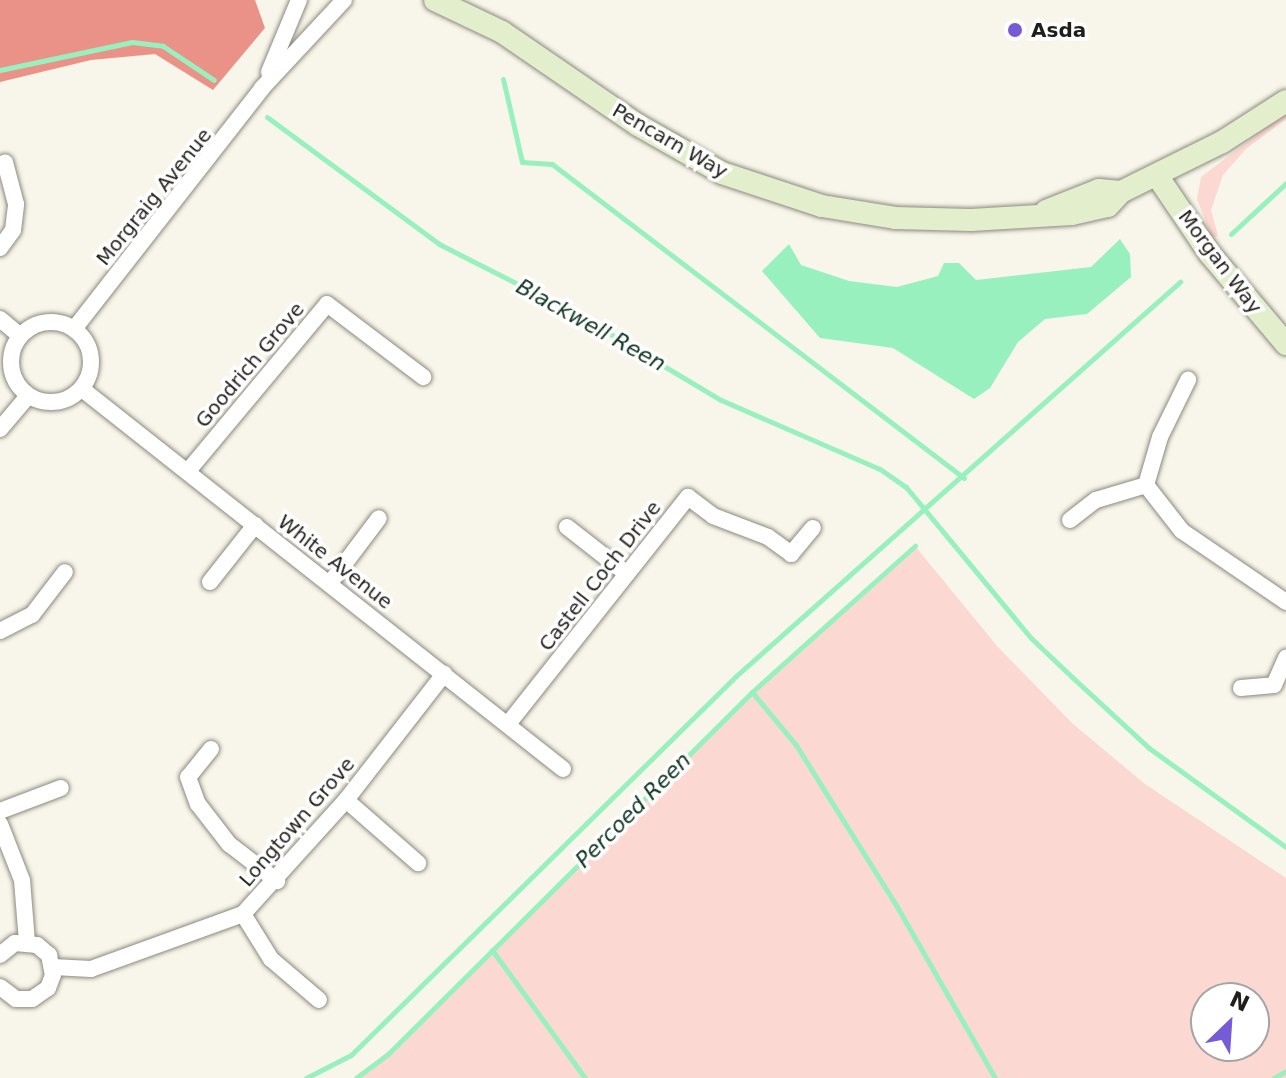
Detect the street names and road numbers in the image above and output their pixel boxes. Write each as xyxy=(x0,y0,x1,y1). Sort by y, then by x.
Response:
street label: Pencarn Way xyxy=(608,98,732,184)
street label: Morgraig Avenue xyxy=(91,124,217,270)
street label: Morgan Way xyxy=(1173,205,1267,319)
street label: Goodrich Grove xyxy=(191,297,309,433)
street label: Castell Coch Drive xyxy=(534,496,666,656)
street label: White Avenue xyxy=(273,510,397,614)
street label: Longtown Grove xyxy=(234,752,360,892)

